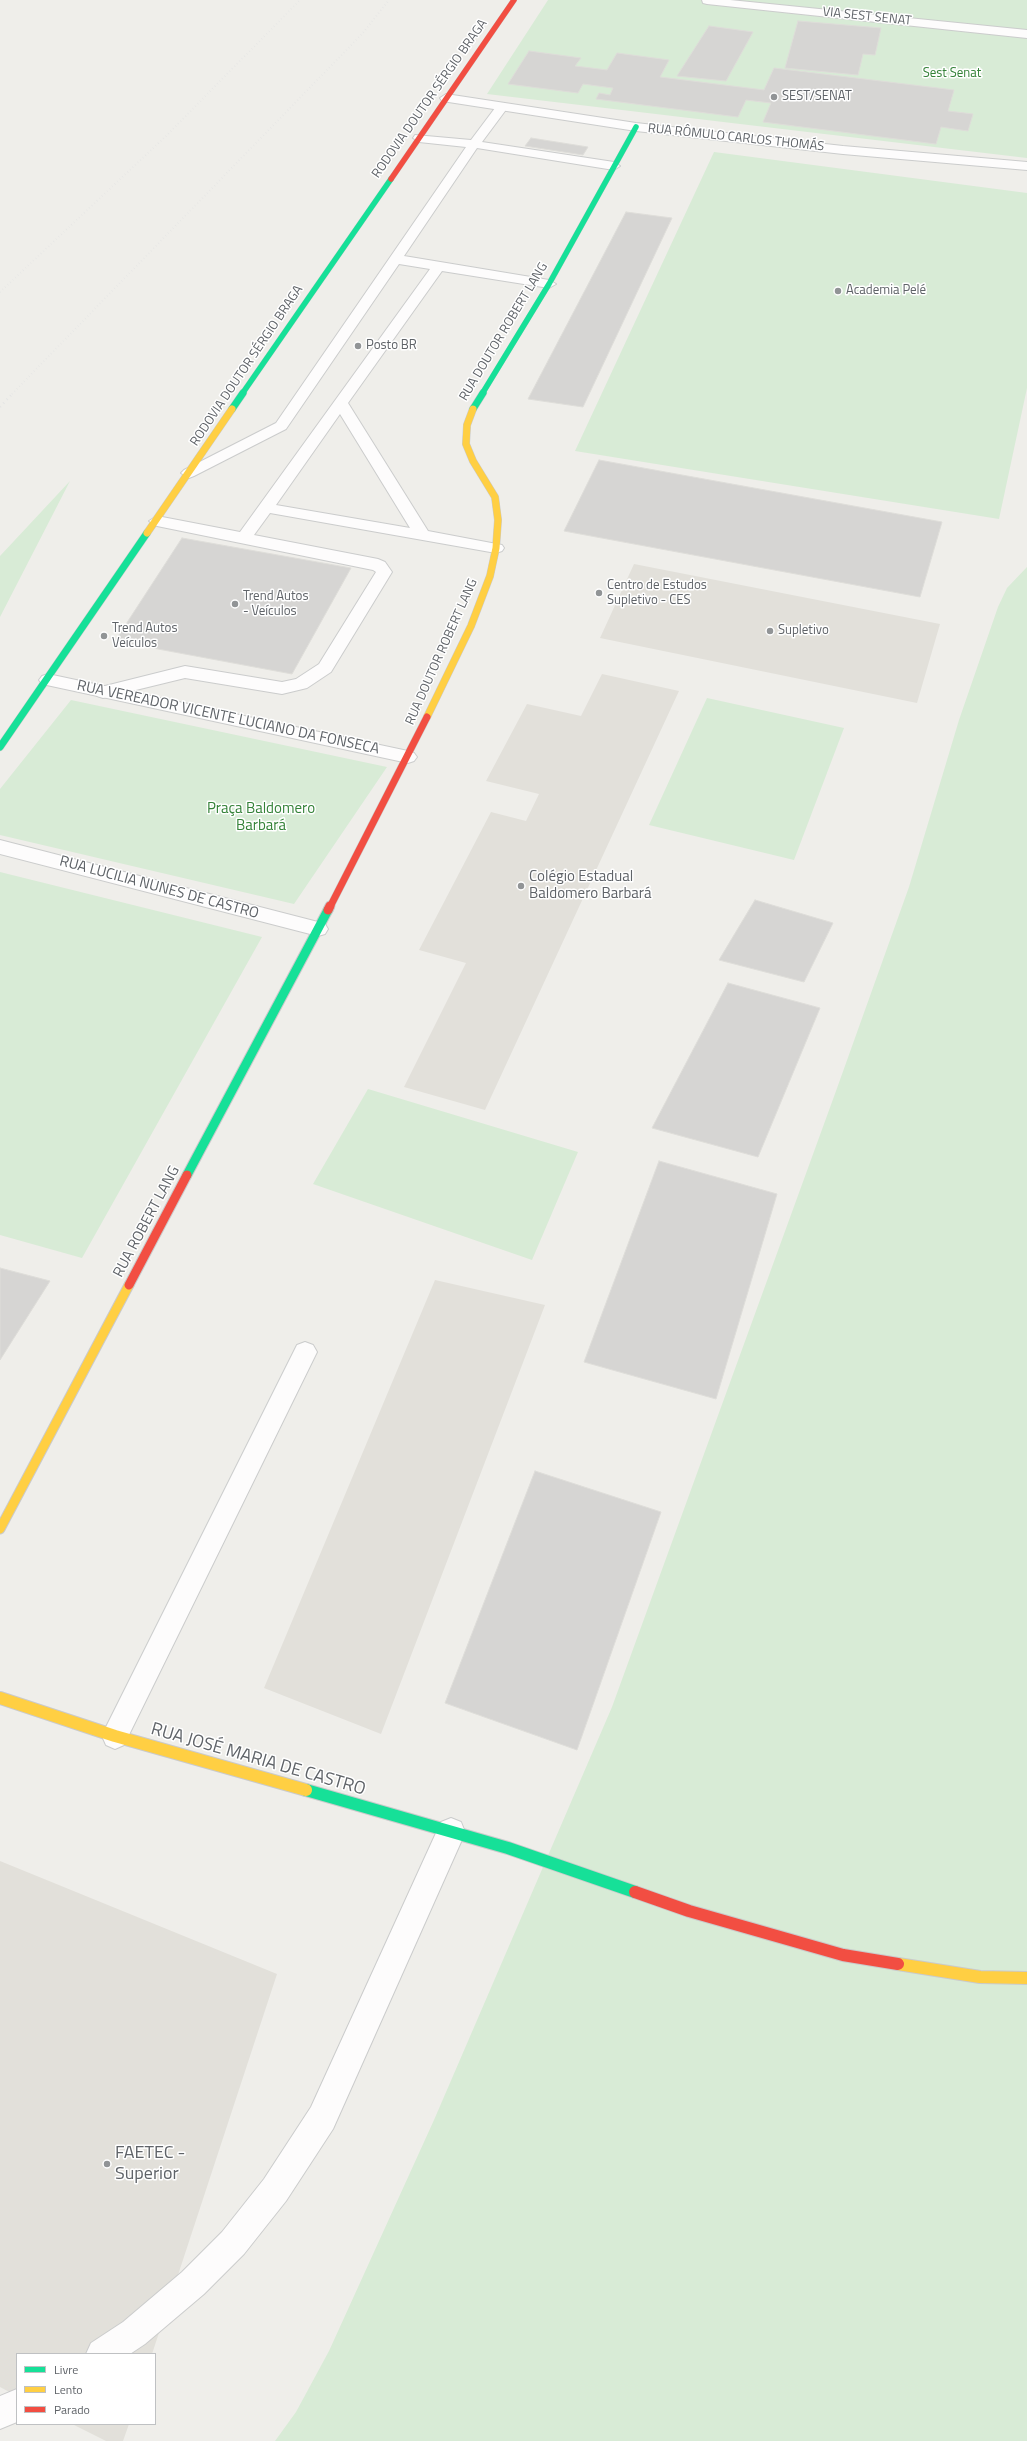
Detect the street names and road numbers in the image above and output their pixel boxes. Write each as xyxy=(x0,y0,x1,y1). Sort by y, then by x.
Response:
street label: VIA SEST SENAT xyxy=(822,5,912,29)
street label: RODOVIA DOUTOR SÉRGIO BRAGA xyxy=(369,17,491,181)
street label: RUA RÔMULO CARLOS THOMÁS xyxy=(647,121,825,155)
street label: RUA DOUTOR ROBERT LANG xyxy=(457,260,551,404)
street label: RODOVIA DOUTOR SÉRGIO BRAGA xyxy=(187,283,307,449)
street label: RUA DOUTOR ROBERT LANG xyxy=(403,576,481,728)
street label: RUA VEREADOR VICENTE LUCIANO DA FONSECA xyxy=(75,677,381,759)
street label: RUA LUCILIA NUNES DE CASTRO xyxy=(57,853,261,923)
street label: RUA ROBERT LANG xyxy=(110,1163,184,1281)
street label: RUA JOSÉ MARIA DE CASTRO xyxy=(148,1719,368,1801)

